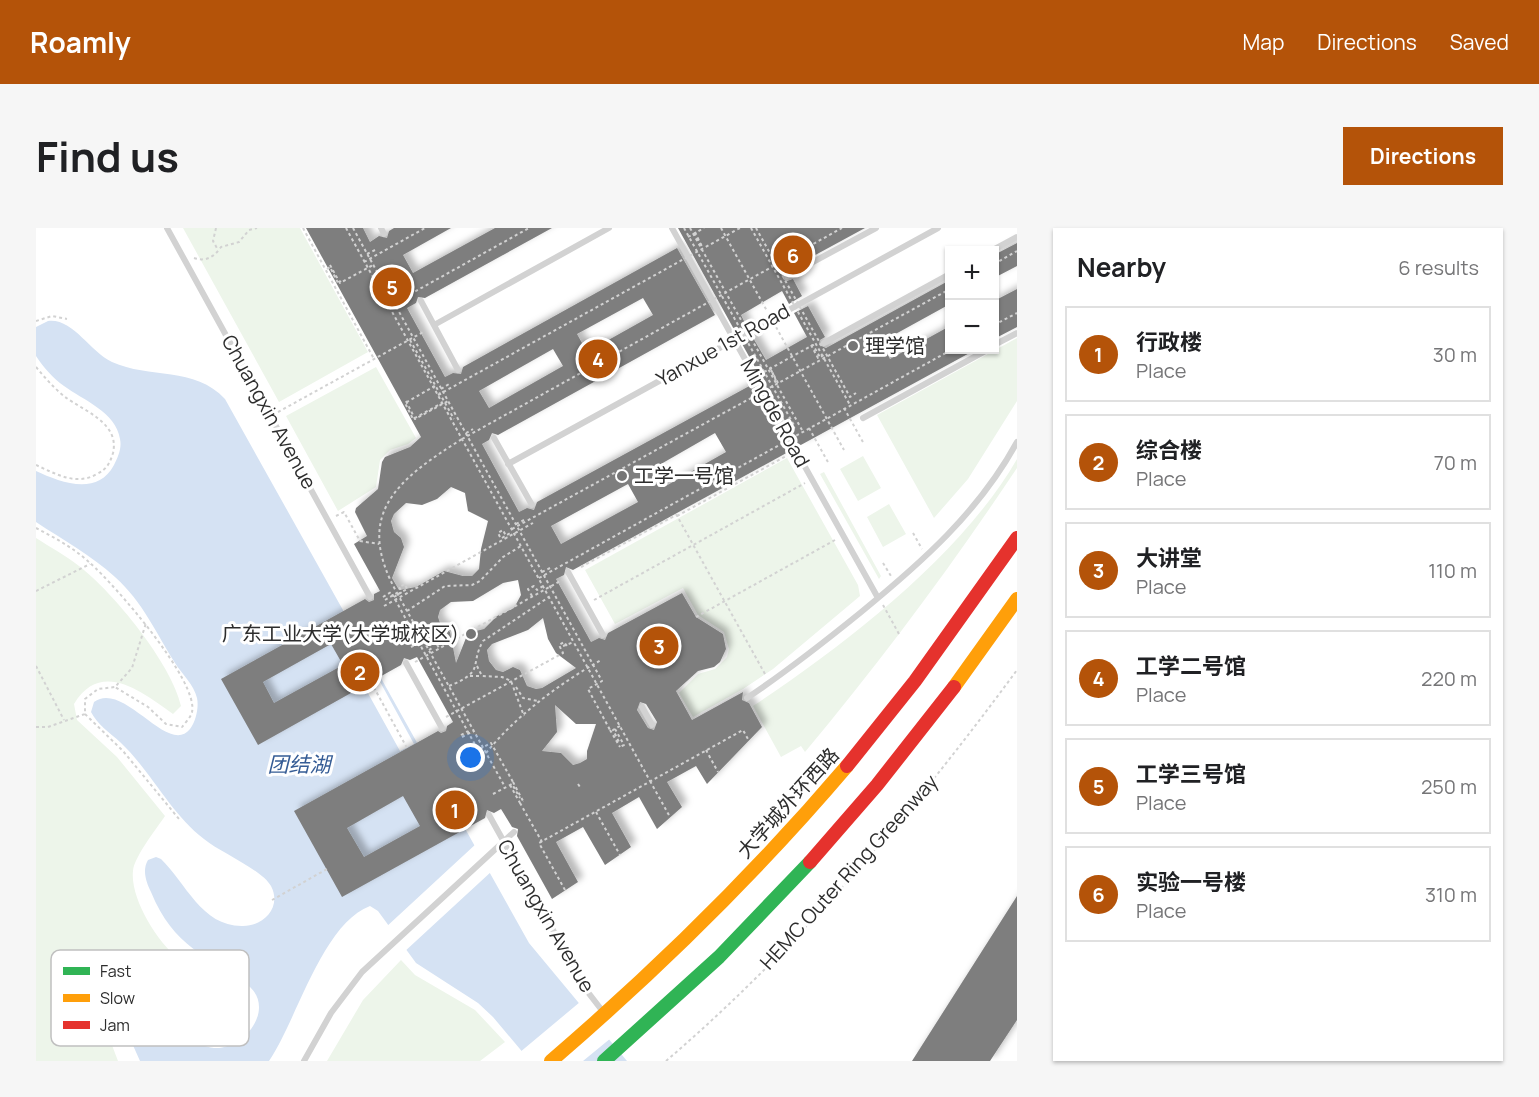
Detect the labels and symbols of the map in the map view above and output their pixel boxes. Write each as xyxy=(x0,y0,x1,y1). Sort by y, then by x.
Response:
pin: 6 xyxy=(774,232,813,278)
pin: 5 xyxy=(372,264,412,310)
street label: Yanxue 1st Road xyxy=(651,297,794,392)
street label: Chuangxin Avenue xyxy=(216,330,323,494)
place label: 理学馆 xyxy=(865,332,925,359)
pin: 4 xyxy=(578,336,618,382)
marker: 理学馆 xyxy=(846,339,860,353)
street label: Mingde Road xyxy=(735,354,816,472)
place label: 工学一号馆 xyxy=(634,462,734,489)
marker: 工学一号馆 xyxy=(615,469,629,483)
place label: 广东工业大学(大学城校区) xyxy=(222,620,459,647)
pin: 3 xyxy=(640,624,678,668)
marker: 广东工业大学(大学城校区) xyxy=(464,627,478,641)
pin: 2 xyxy=(340,650,380,694)
street label: 大学城外环西路 xyxy=(731,742,845,864)
your location xyxy=(456,743,485,772)
water label: 团结湖 xyxy=(268,750,333,778)
street label: HEMC Outer Ring Greenway xyxy=(754,768,944,975)
pin: 1 xyxy=(436,788,474,832)
street label: Chuangxin Avenue xyxy=(492,834,601,997)
legend xyxy=(51,950,249,1046)
text: Fast xyxy=(100,960,131,982)
text: Slow xyxy=(100,987,135,1009)
text: Jam xyxy=(100,1014,130,1036)

